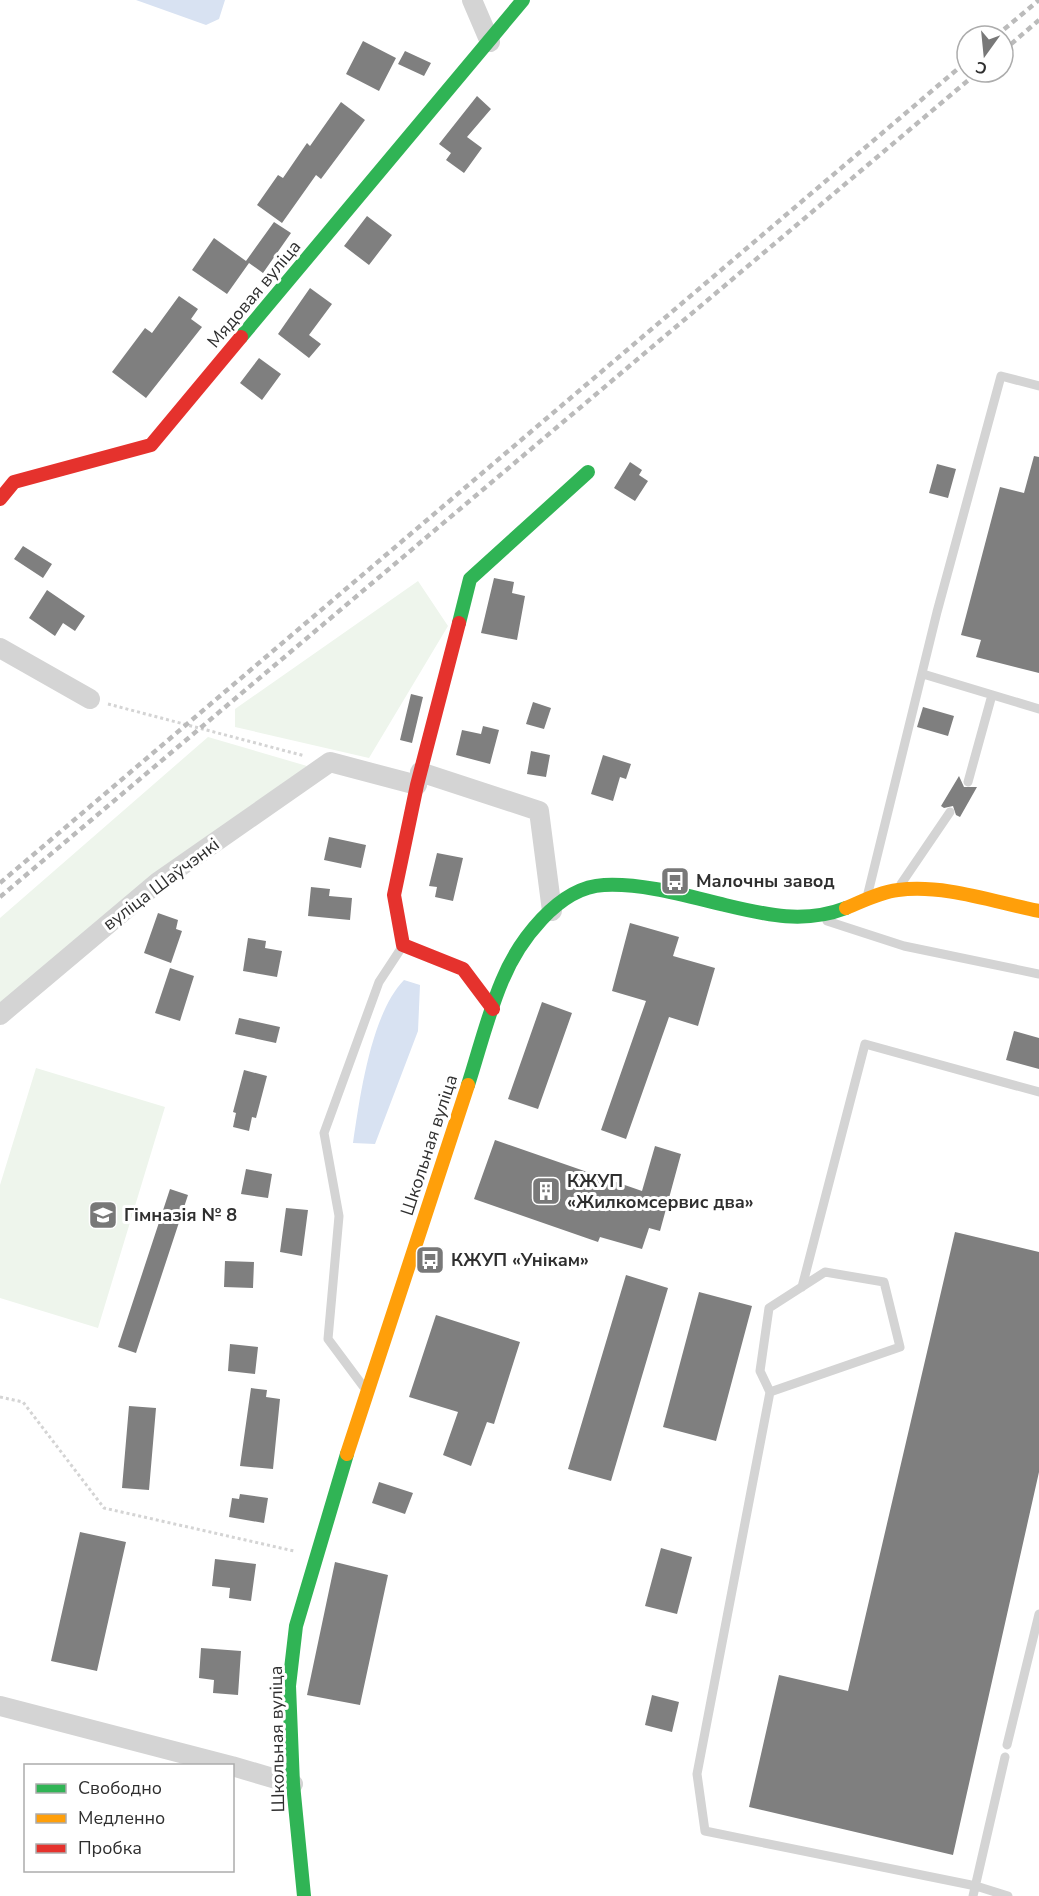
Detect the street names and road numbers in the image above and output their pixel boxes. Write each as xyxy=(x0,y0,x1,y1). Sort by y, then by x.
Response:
street label: Мядовая вуліца xyxy=(202,235,306,353)
street label: вуліца Шаўчэнкі xyxy=(98,832,224,936)
street label: Школьная вуліца xyxy=(395,1071,463,1219)
street label: Школьная вуліца xyxy=(264,1665,290,1813)

